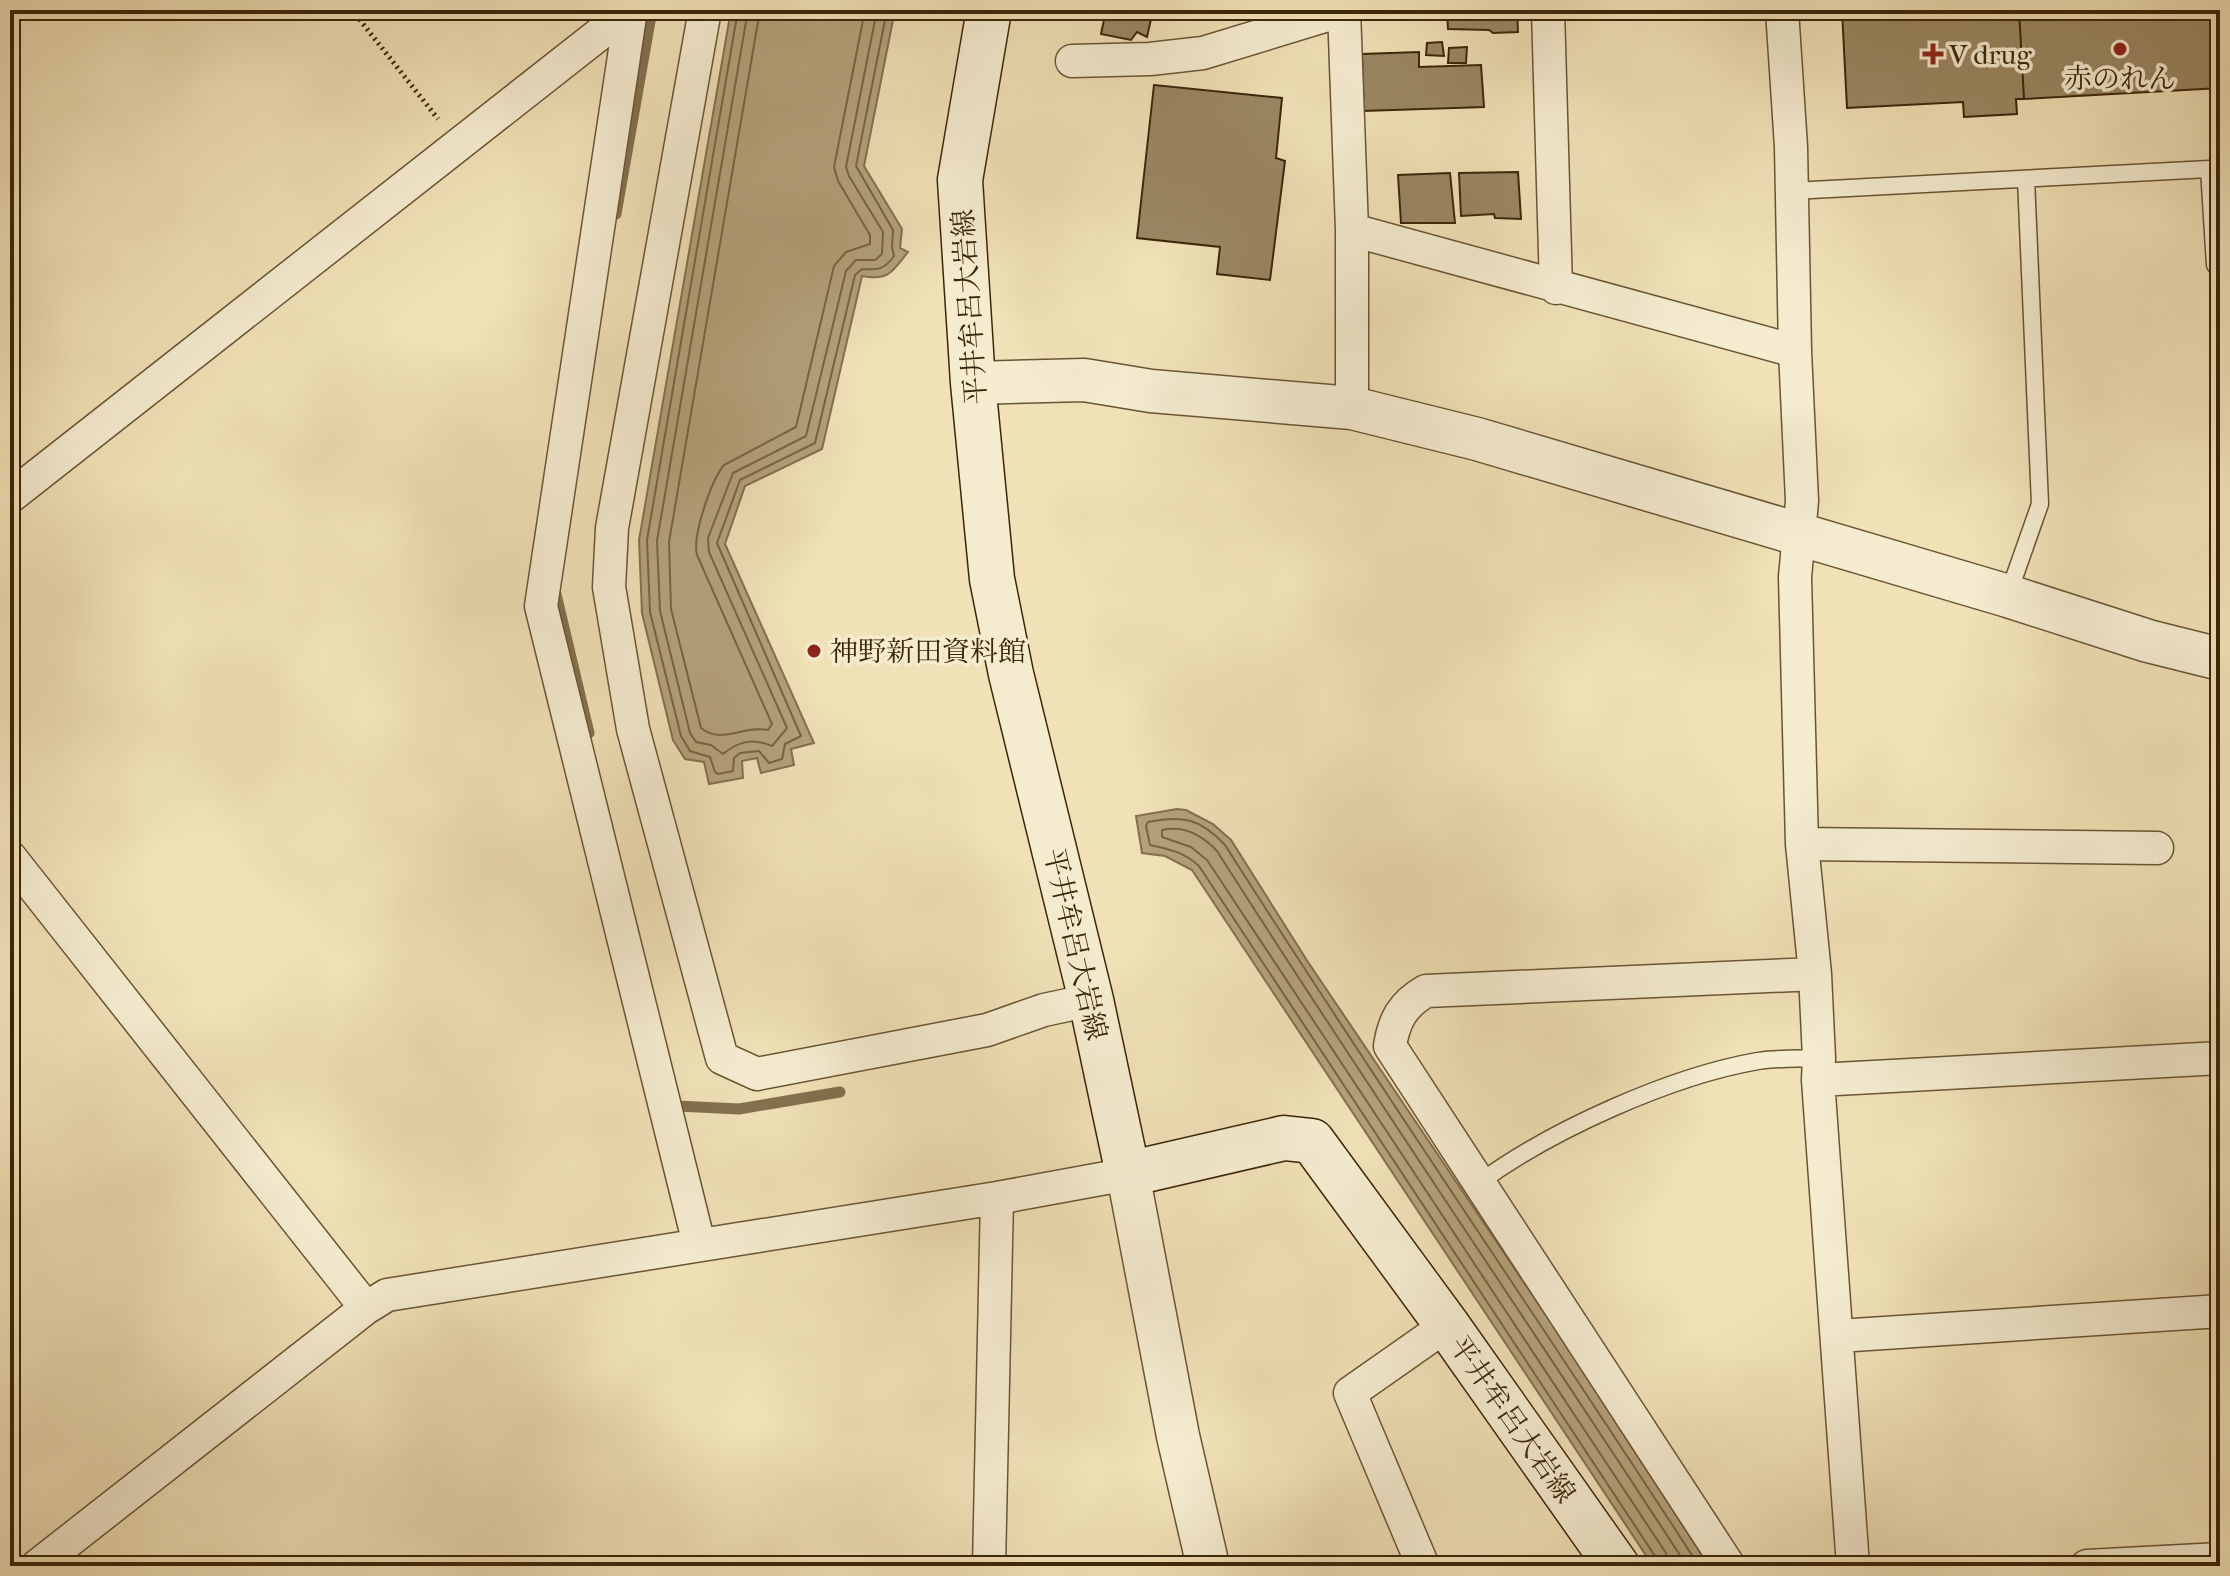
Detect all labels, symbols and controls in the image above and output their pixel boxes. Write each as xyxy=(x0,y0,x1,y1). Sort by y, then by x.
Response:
place label: V drug xyxy=(1948,38,2032,71)
marker: 赤のれん xyxy=(2111,40,2129,58)
marker: V drug xyxy=(1924,45,1942,63)
place label: 赤のれん xyxy=(2064,62,2176,95)
street label: 平井牟呂大岩線 xyxy=(946,208,993,406)
place label: 神野新田資料館 xyxy=(830,635,1026,668)
marker: 神野新田資料館 xyxy=(805,642,823,660)
street label: 平井牟呂大岩線 xyxy=(1037,845,1114,1043)
street label: 平井牟呂大岩線 xyxy=(1443,1330,1582,1509)

